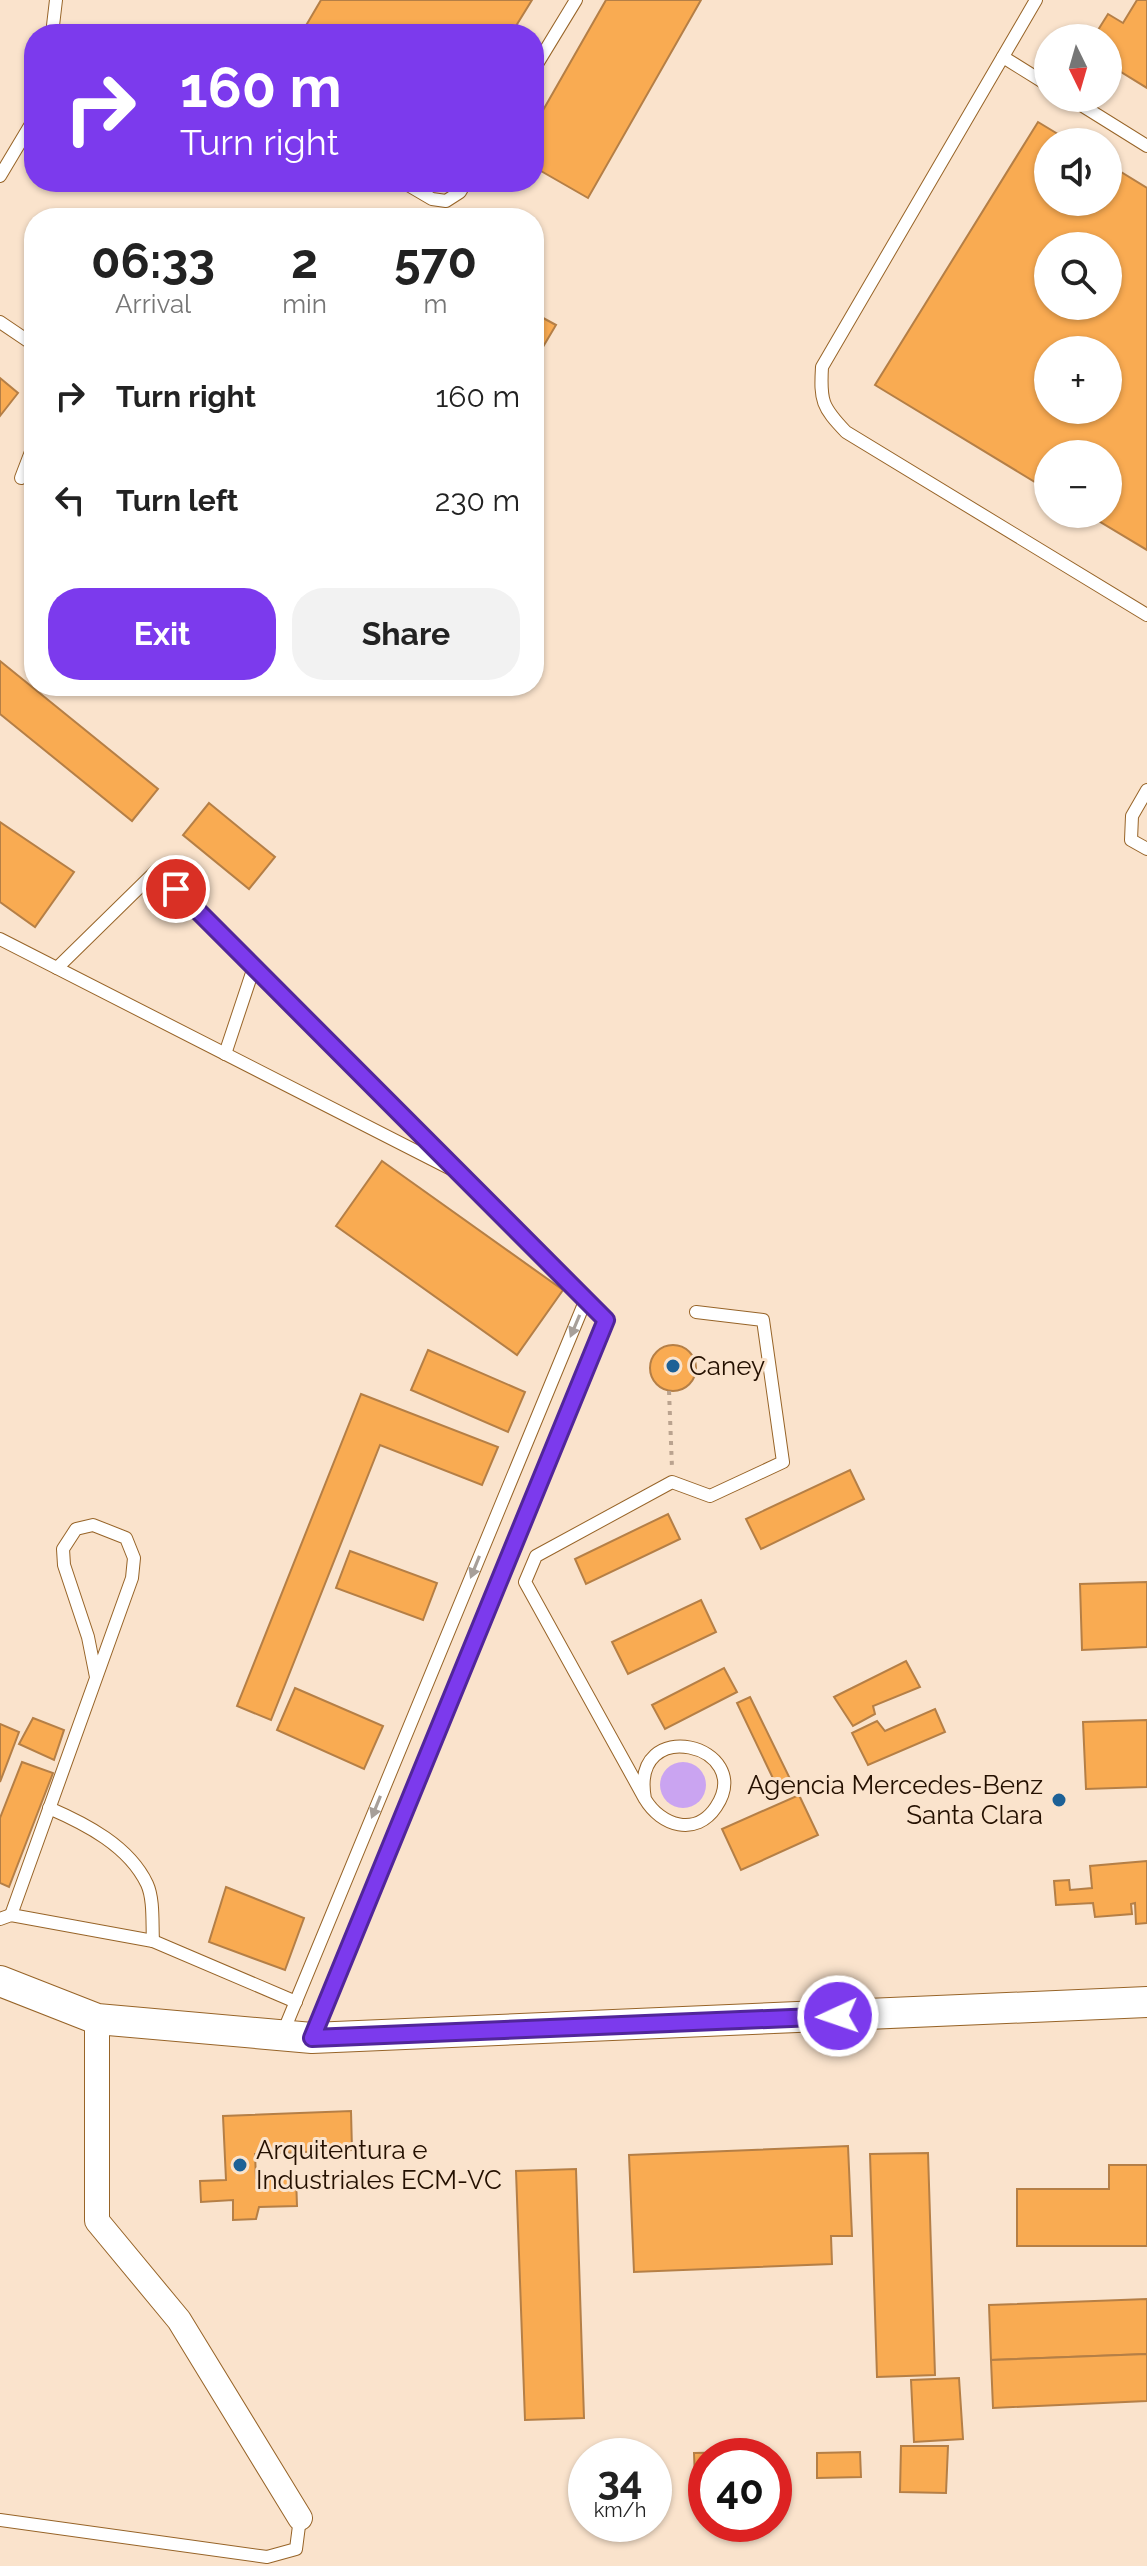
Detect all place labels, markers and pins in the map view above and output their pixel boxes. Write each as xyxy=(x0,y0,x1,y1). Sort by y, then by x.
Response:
pin xyxy=(142,855,210,923)
place label: Caney xyxy=(689,1351,765,1381)
marker: Caney xyxy=(664,1357,682,1375)
place label: Agencia Mercedes-Benz Santa Clara xyxy=(747,1770,1043,1830)
marker: Agencia Mercedes-Benz Santa Clara xyxy=(1050,1791,1068,1809)
place label: Arquitentura e Industriales ECM-VC xyxy=(256,2135,502,2195)
marker: Arquitentura e Industriales ECM-VC xyxy=(231,2156,249,2174)

